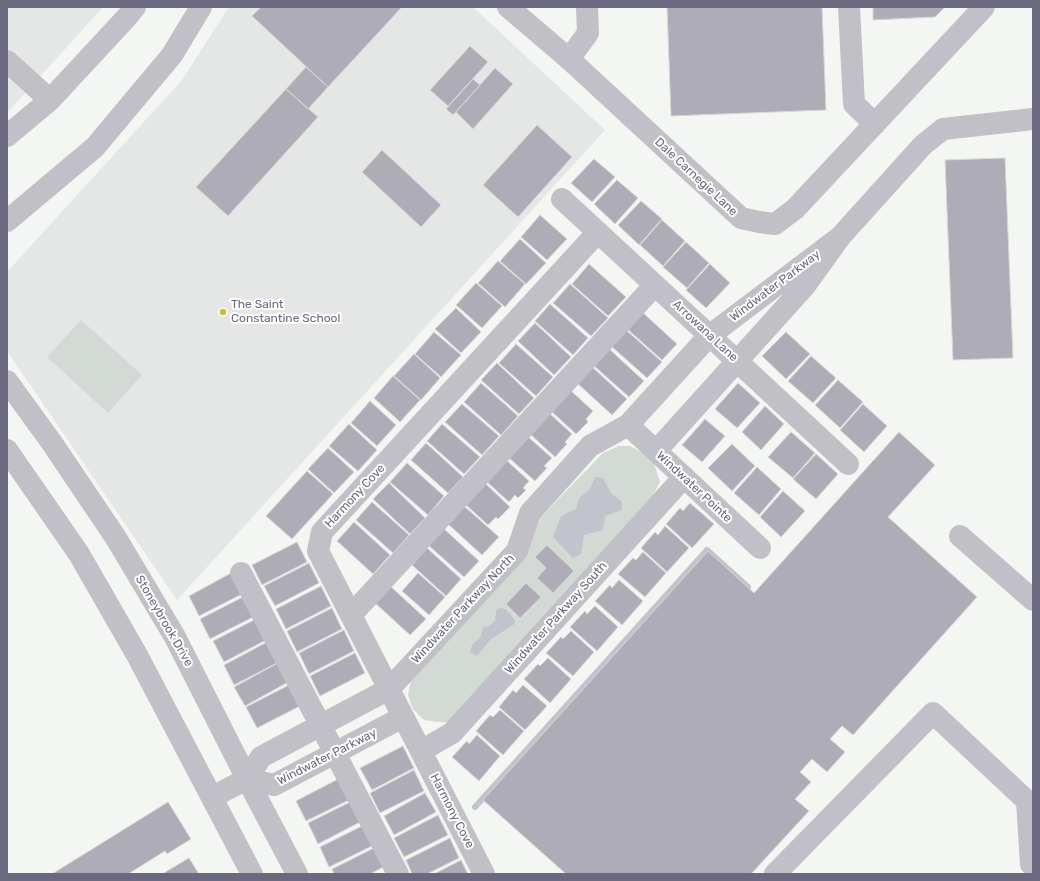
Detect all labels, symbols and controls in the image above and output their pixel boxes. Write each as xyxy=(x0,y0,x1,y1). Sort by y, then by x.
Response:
street label: Dale Carnegie Lane xyxy=(652,135,740,219)
street label: Windwater Parkway xyxy=(727,247,823,325)
street label: Arrowana Lane xyxy=(669,297,741,365)
place label: The Saint Constantine School xyxy=(231,298,340,326)
marker: The Saint Constantine School xyxy=(218,307,228,317)
street label: Windwater Pointe xyxy=(653,448,735,526)
street label: Harmony Cove xyxy=(322,461,388,531)
street label: Windwater Parkway North xyxy=(409,551,517,667)
street label: Windwater Parkway South xyxy=(502,559,610,677)
street label: Stoneybrook Drive xyxy=(132,573,196,669)
street label: Windwater Parkway xyxy=(275,726,379,788)
street label: Harmony Cove xyxy=(427,771,477,851)

